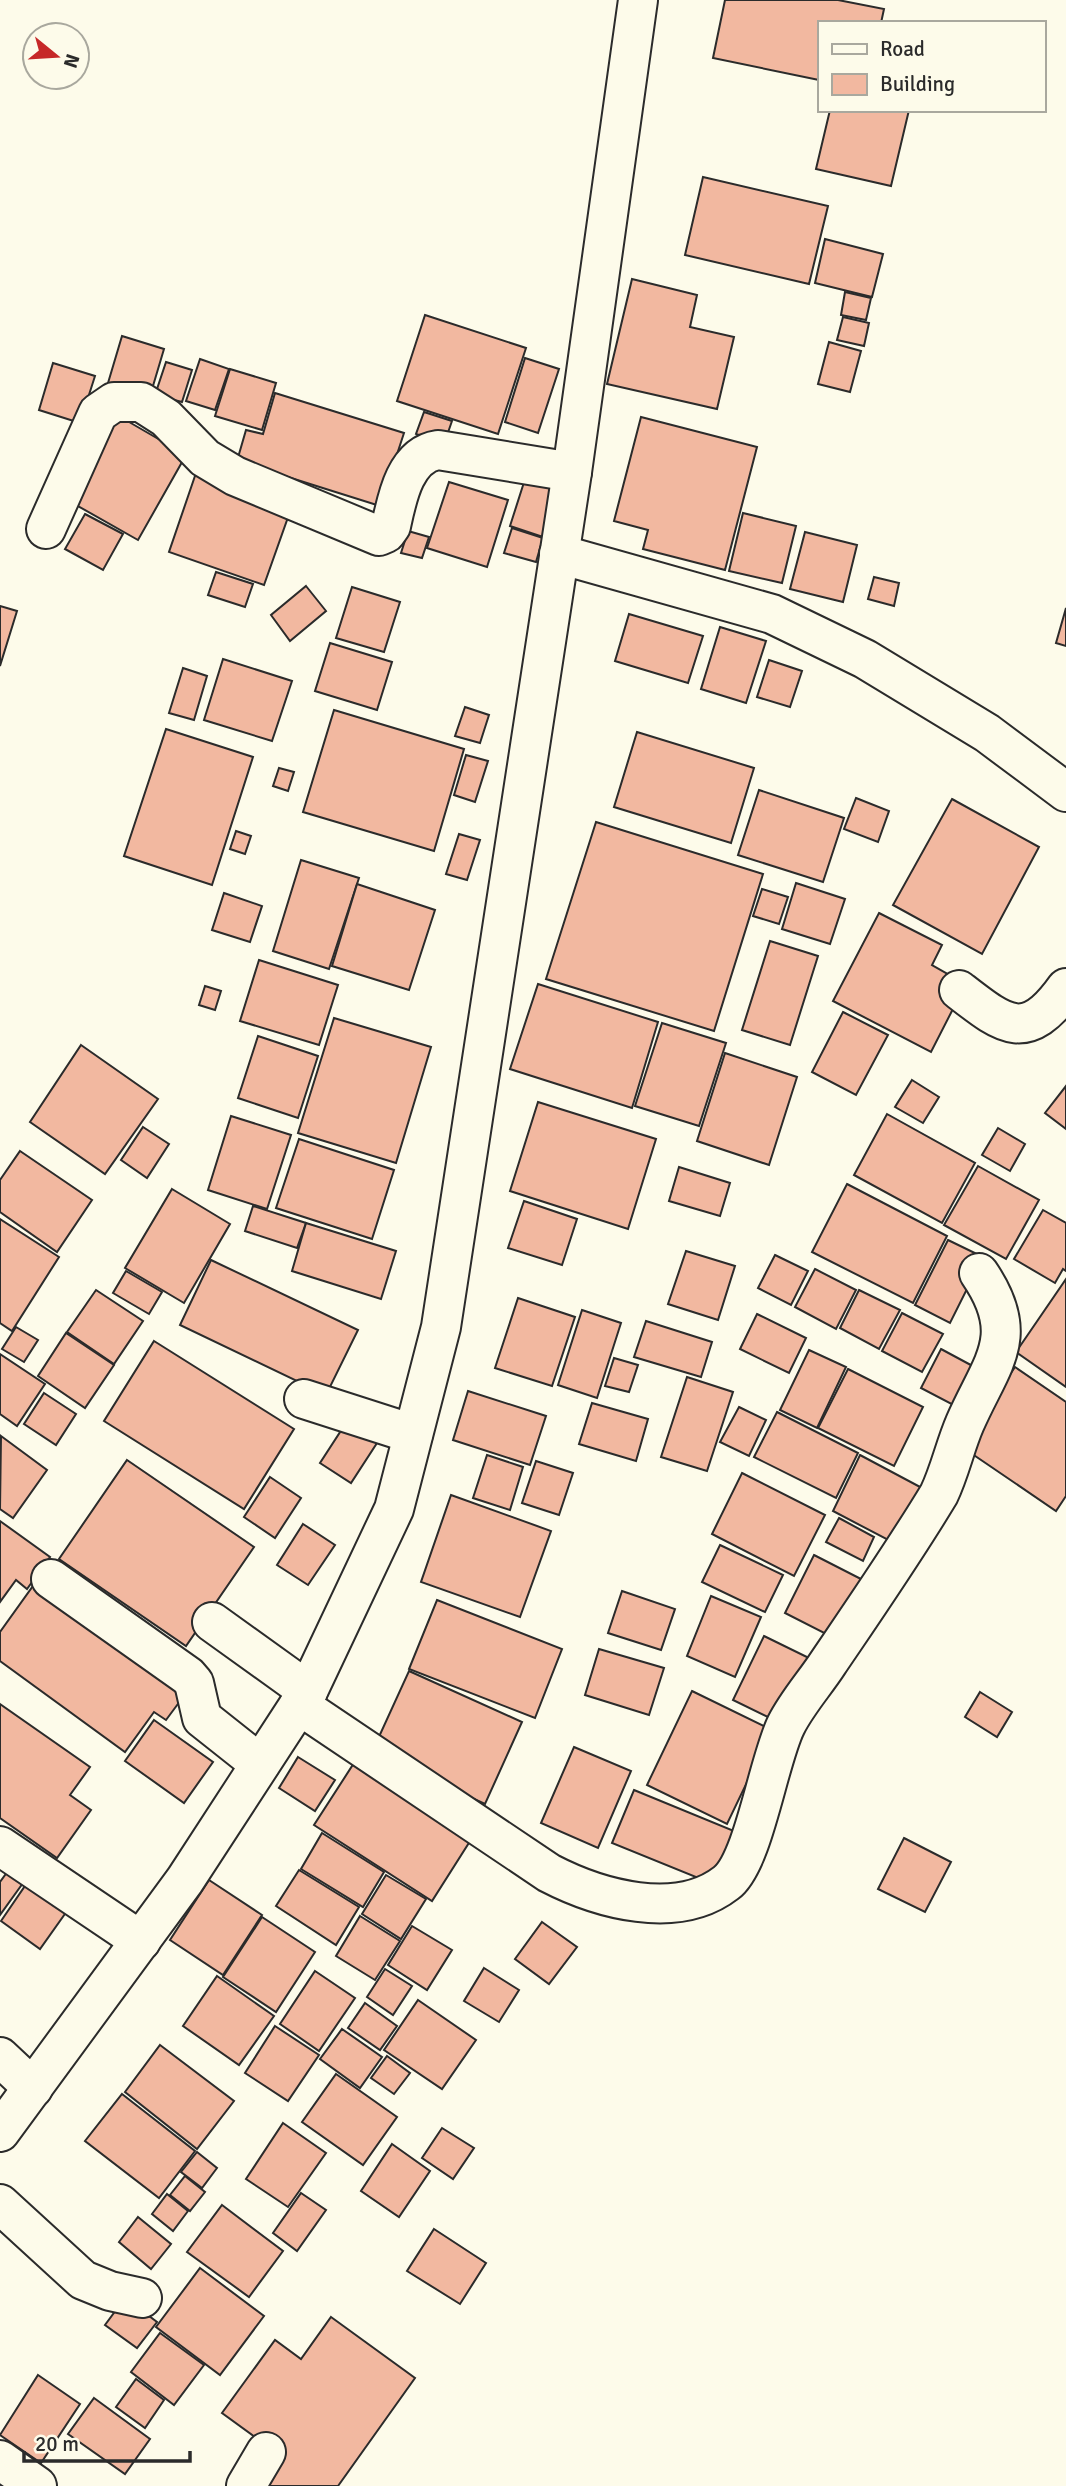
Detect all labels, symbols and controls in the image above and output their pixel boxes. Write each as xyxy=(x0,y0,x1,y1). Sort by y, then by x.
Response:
north arrow xyxy=(21,21,91,91)
legend xyxy=(818,21,1045,112)
text: Road xyxy=(880,36,925,62)
text: N xyxy=(58,51,85,71)
text: Building xyxy=(880,71,955,97)
scale bar xyxy=(24,2420,191,2464)
text: 20 m xyxy=(35,2431,79,2457)

